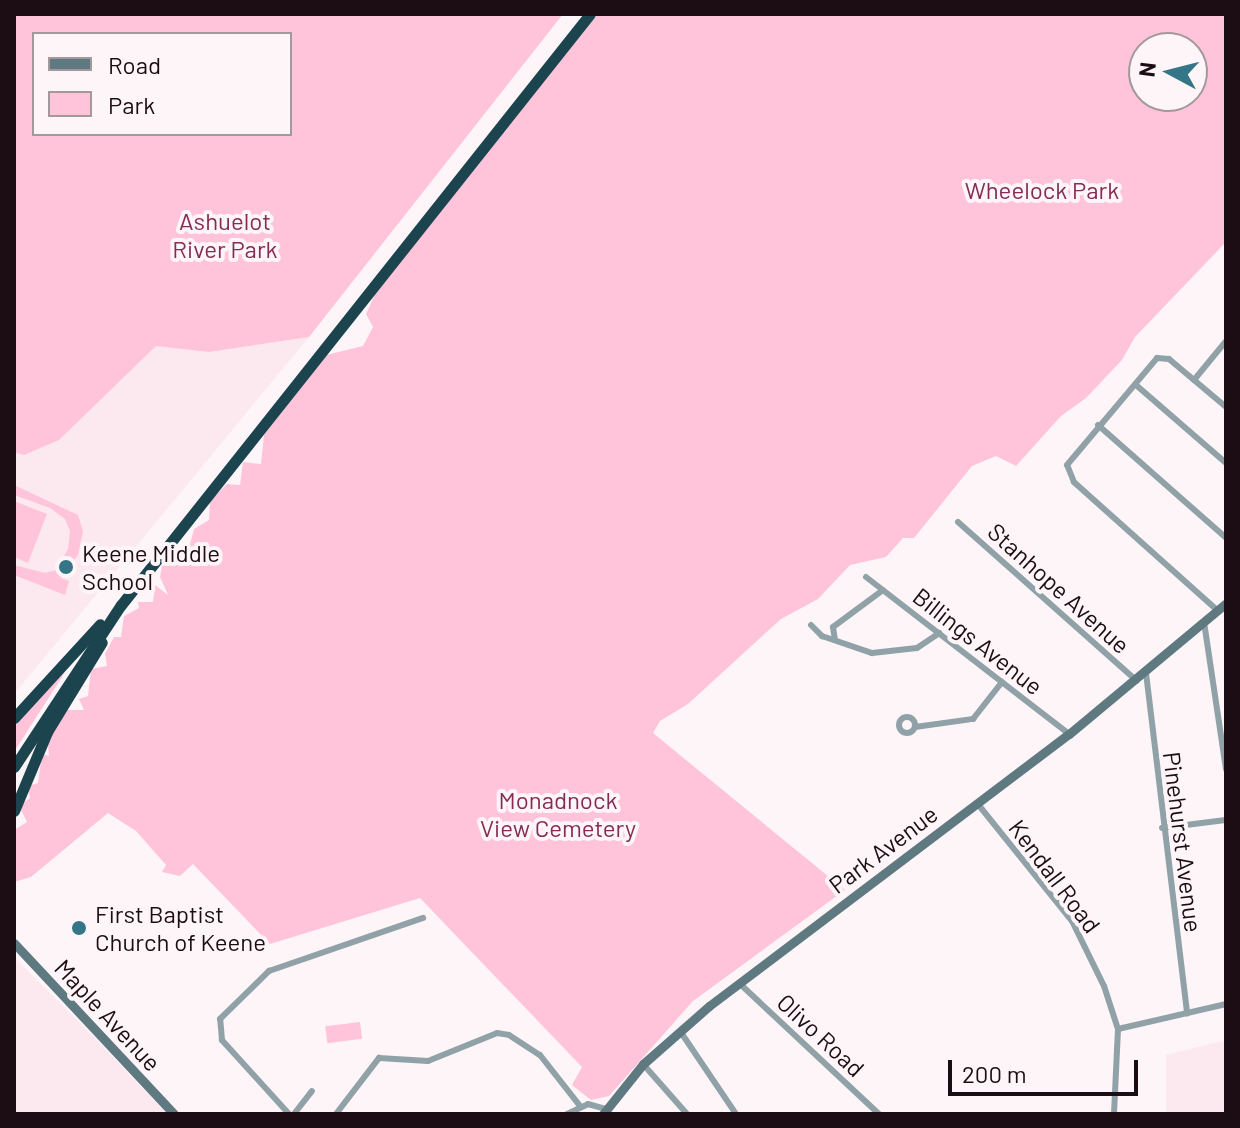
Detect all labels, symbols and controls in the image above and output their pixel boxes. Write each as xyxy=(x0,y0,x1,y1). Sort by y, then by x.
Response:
legend xyxy=(32,32,292,136)
north arrow xyxy=(1128,32,1208,112)
text: Road xyxy=(108,50,161,79)
text: N xyxy=(1132,60,1160,78)
text: Park xyxy=(108,90,155,119)
park label: Wheelock Park xyxy=(965,176,1119,204)
park label: Ashuelot River Park xyxy=(172,207,278,263)
street label: Stanhope Avenue xyxy=(982,517,1136,659)
place label: Keene Middle School xyxy=(82,539,220,595)
marker: Keene Middle School xyxy=(57,558,75,576)
street label: Billings Avenue xyxy=(907,581,1049,701)
street label: Pinehurst Avenue xyxy=(1158,750,1208,934)
park label: Monadnock View Cemetery xyxy=(480,786,636,842)
street label: Park Avenue xyxy=(823,799,943,899)
street label: Kendall Road xyxy=(1003,814,1107,938)
place label: First Baptist Church of Keene xyxy=(95,900,266,956)
marker: First Baptist Church of Keene xyxy=(70,919,88,937)
street label: Maple Avenue xyxy=(49,953,167,1077)
street label: Olivo Road xyxy=(772,987,870,1083)
scale bar xyxy=(952,1044,1142,1094)
text: 200 m xyxy=(962,1059,1027,1088)

